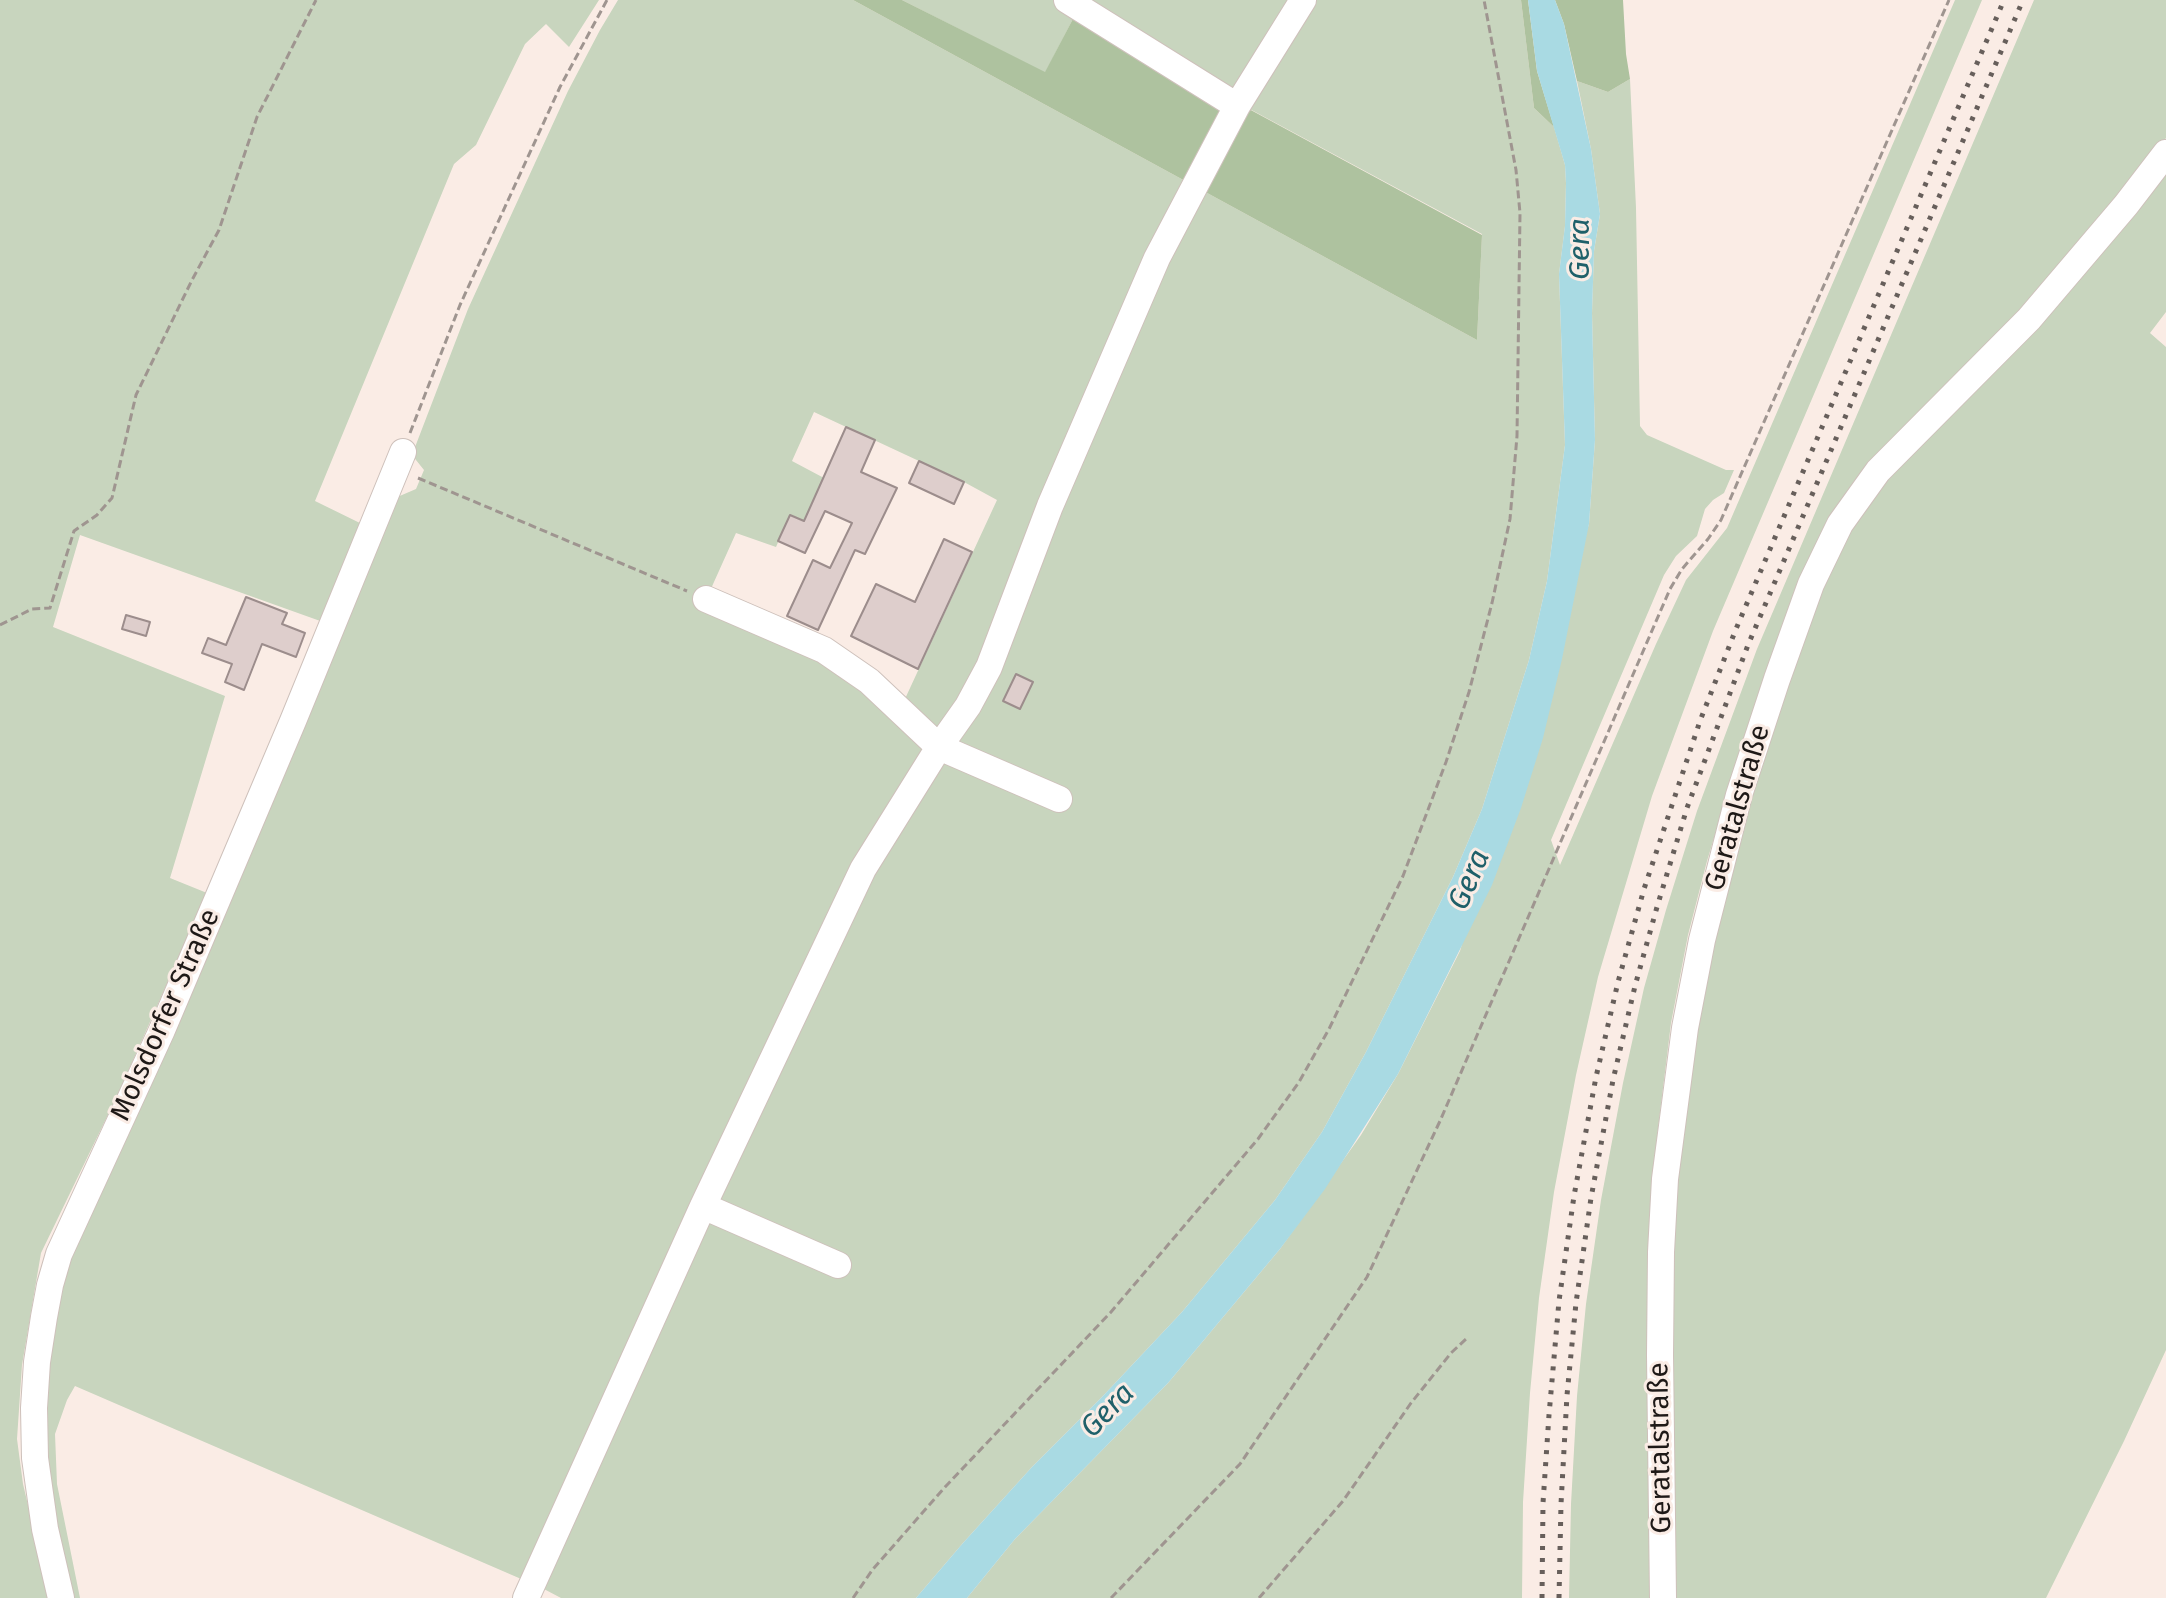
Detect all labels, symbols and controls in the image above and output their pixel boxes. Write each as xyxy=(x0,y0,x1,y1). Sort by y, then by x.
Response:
water label: Gera xyxy=(1563,218,1599,280)
street label: Geratalstraße xyxy=(1698,721,1778,895)
water label: Gera xyxy=(1441,844,1499,916)
street label: Molsdorfer Straße xyxy=(104,904,228,1126)
street label: Geratalstraße xyxy=(1643,1362,1679,1534)
water label: Gera xyxy=(1074,1376,1142,1446)

